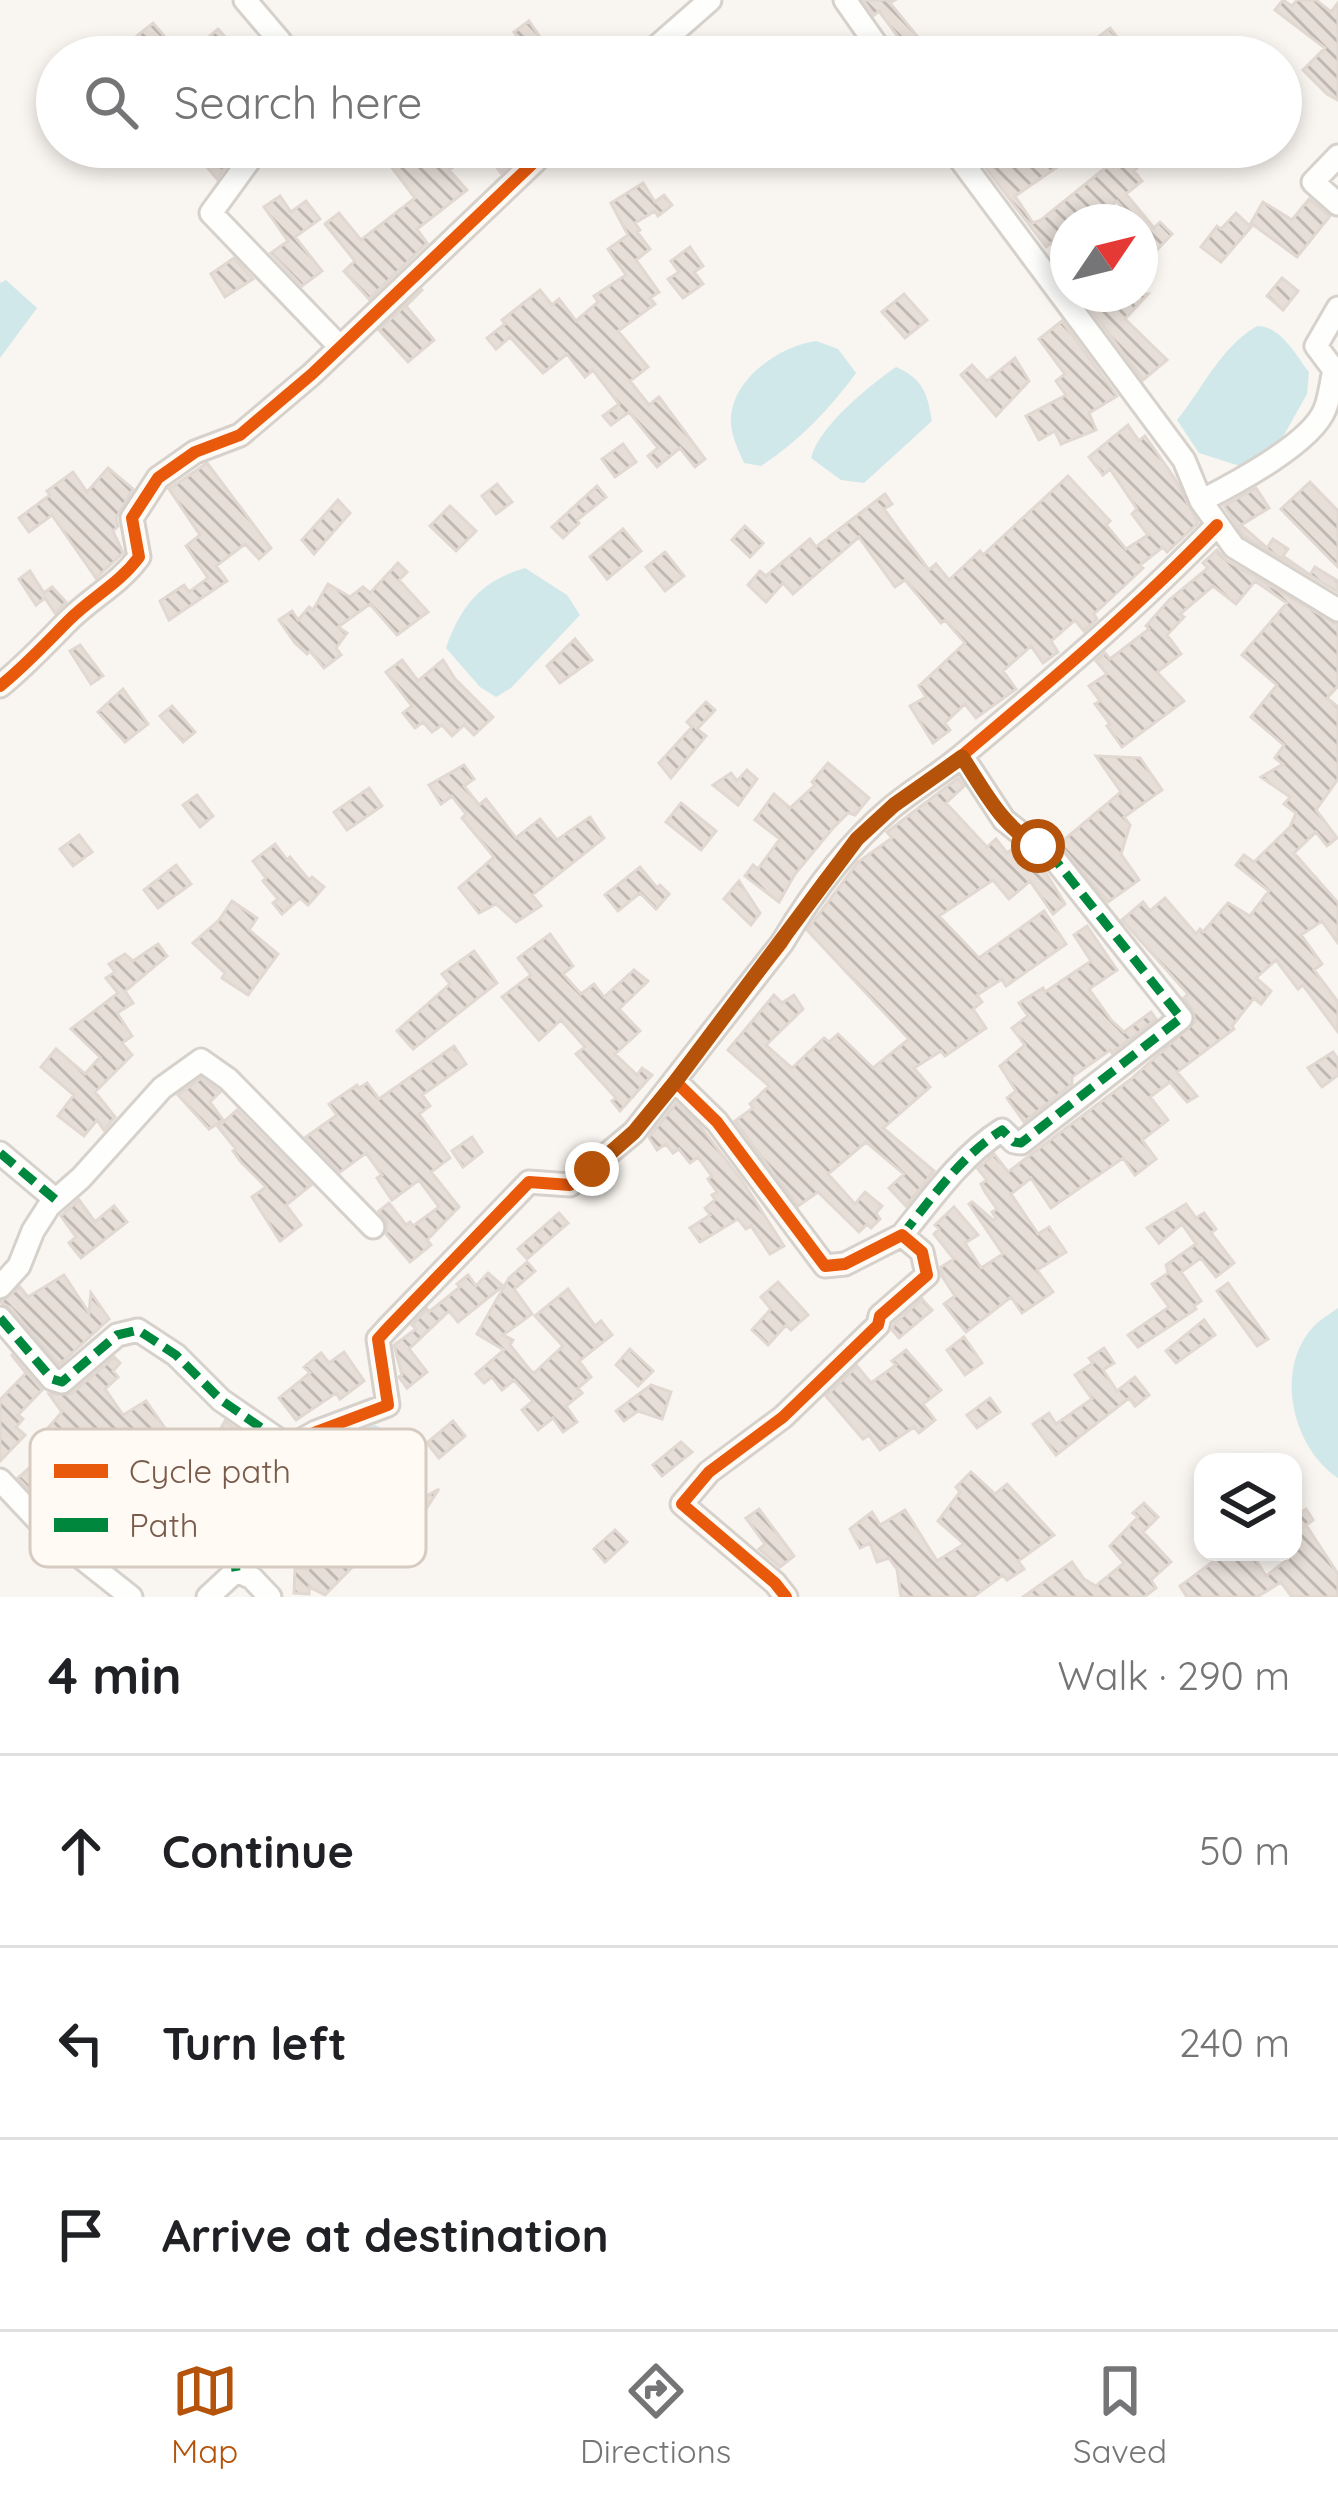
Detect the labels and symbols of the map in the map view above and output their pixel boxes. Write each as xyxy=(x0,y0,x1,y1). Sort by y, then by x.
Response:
north arrow xyxy=(1050,204,1158,312)
route start xyxy=(1011,819,1065,873)
route end xyxy=(565,1142,619,1196)
legend xyxy=(30,1429,426,1567)
text: Cycle path xyxy=(129,1450,291,1491)
text: Path xyxy=(129,1504,198,1545)

